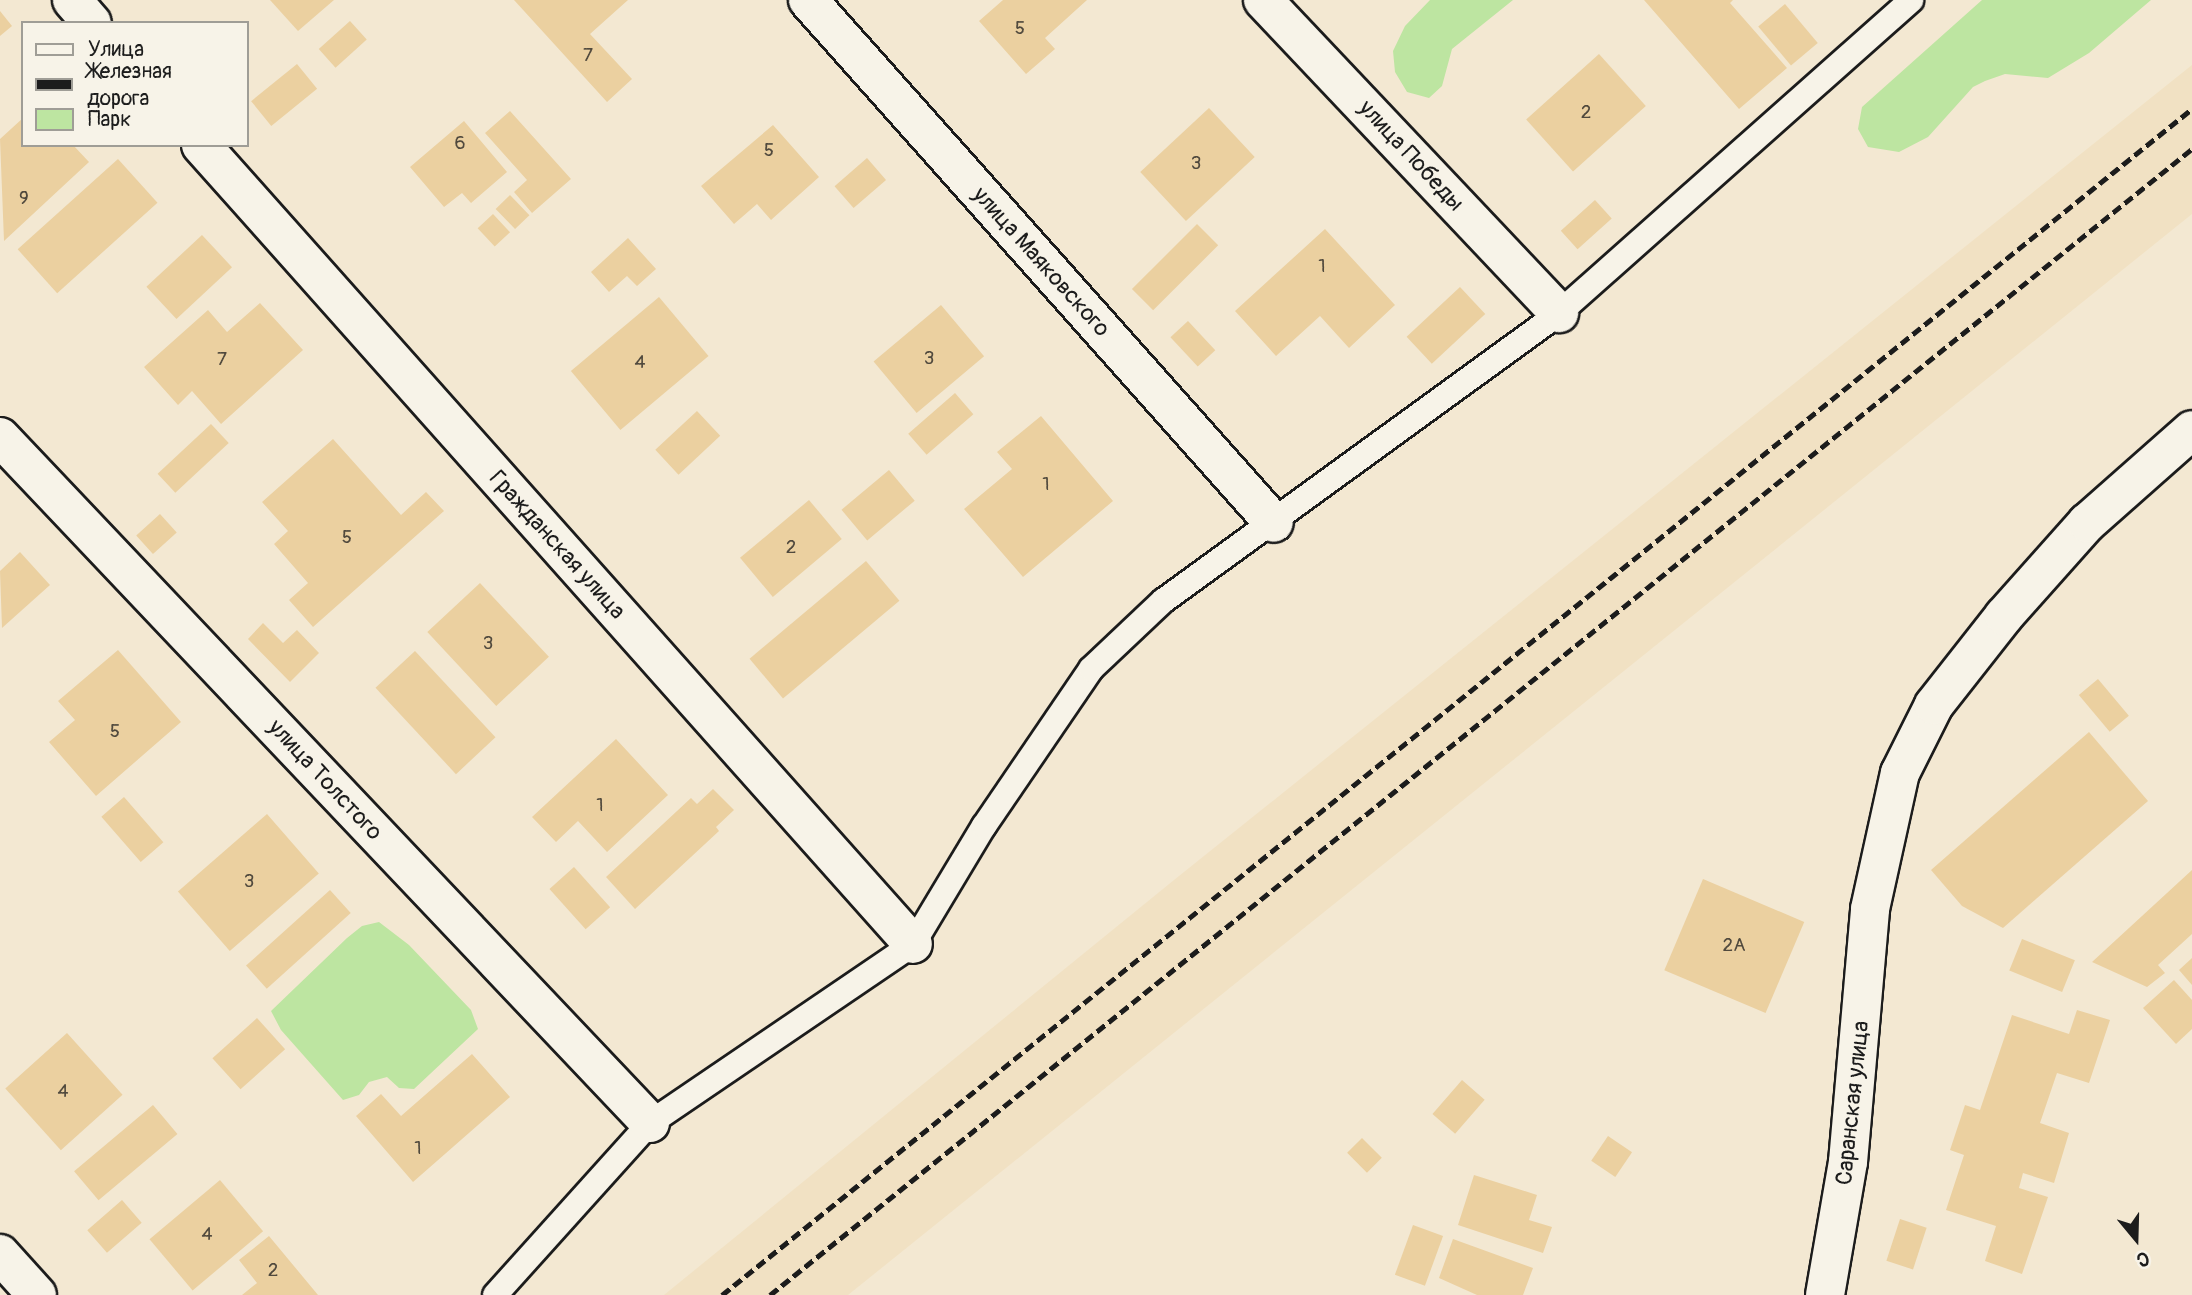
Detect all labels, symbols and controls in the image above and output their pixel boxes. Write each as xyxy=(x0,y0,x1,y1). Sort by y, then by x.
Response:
house number: 5 xyxy=(1015,18,1025,40)
legend xyxy=(21,21,248,147)
text: Улица xyxy=(88,36,144,63)
house number: 7 xyxy=(583,45,593,67)
text: Железная дорога xyxy=(87,58,172,112)
street label: улица Победы xyxy=(1353,95,1469,217)
house number: 2 xyxy=(1581,102,1591,124)
text: Парк xyxy=(88,106,131,133)
house number: 6 xyxy=(454,133,466,155)
house number: 5 xyxy=(764,140,774,162)
house number: 3 xyxy=(1191,153,1201,175)
street label: улица Маяковского xyxy=(967,181,1115,343)
house number: 9 xyxy=(19,188,29,210)
house number: 1 xyxy=(1318,256,1326,278)
house number: 3 xyxy=(924,348,934,370)
house number: 7 xyxy=(217,349,227,371)
house number: 4 xyxy=(634,352,646,374)
street label: Гражданская улица xyxy=(483,465,631,625)
house number: 1 xyxy=(1042,474,1050,496)
house number: 5 xyxy=(342,527,352,549)
house number: 2 xyxy=(786,537,796,559)
house number: 3 xyxy=(483,633,493,655)
street label: улица Толстого xyxy=(262,714,388,846)
house number: 5 xyxy=(110,721,120,743)
house number: 1 xyxy=(596,795,604,817)
house number: 3 xyxy=(244,871,254,893)
house number: 2А xyxy=(1723,935,1745,957)
street label: Саранская улица xyxy=(1831,1019,1875,1187)
house number: 4 xyxy=(57,1081,69,1103)
house number: 1 xyxy=(414,1138,422,1160)
north arrow xyxy=(2101,1204,2171,1274)
house number: 4 xyxy=(201,1224,213,1246)
text: С xyxy=(2133,1246,2152,1272)
house number: 2 xyxy=(268,1260,278,1282)

